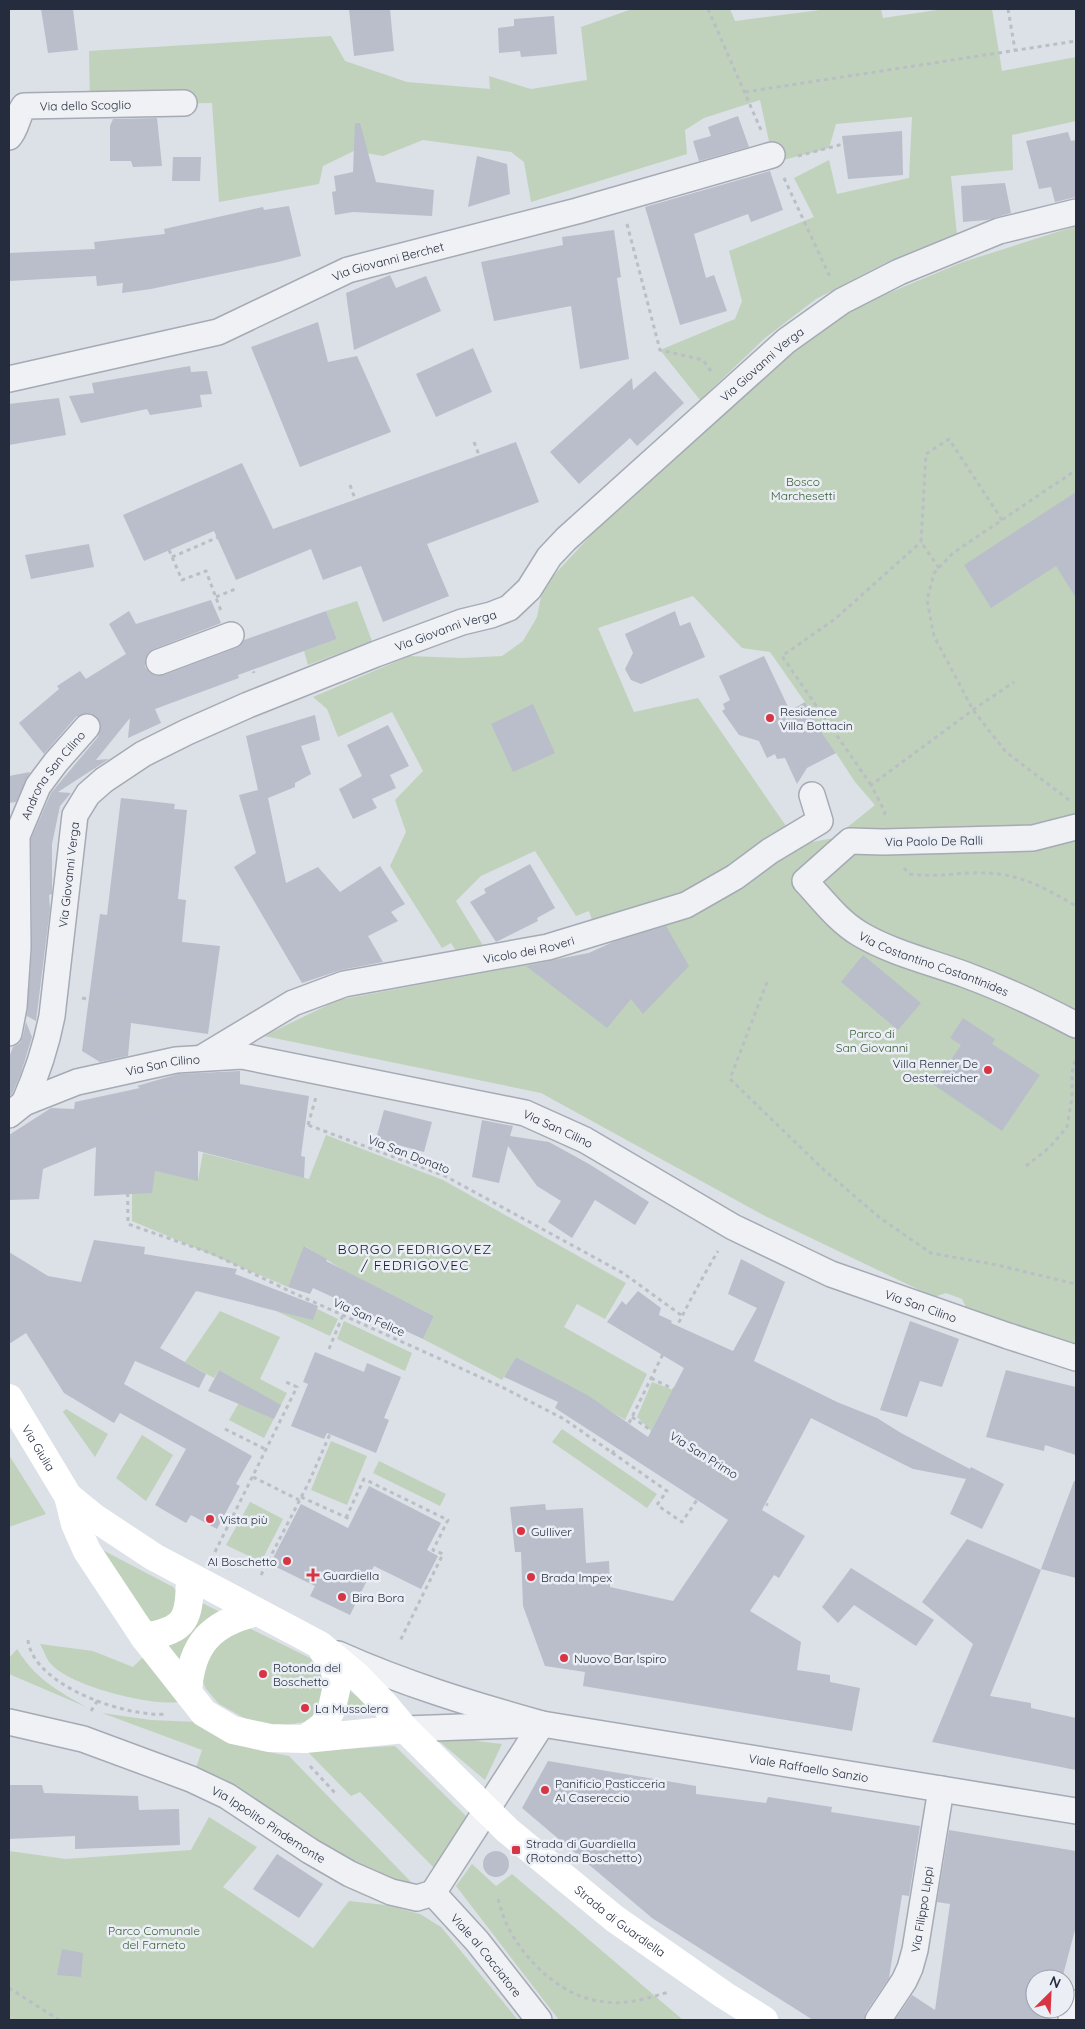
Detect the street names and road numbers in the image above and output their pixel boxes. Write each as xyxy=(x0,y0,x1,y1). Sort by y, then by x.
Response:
street label: Via dello Scoglio xyxy=(40,96,131,113)
street label: Via Giovanni Berchet xyxy=(329,238,445,284)
street label: Via Giovanni Verga xyxy=(717,323,806,404)
street label: Via Giovanni Verga xyxy=(393,606,498,654)
street label: Androna San Cilino xyxy=(17,727,88,822)
street label: Via Giovanni Verga xyxy=(55,821,82,928)
street label: Via Paolo De Ralli xyxy=(885,833,983,849)
street label: Via Costantino Costantinides xyxy=(856,928,1011,999)
street label: Vicolo dei Roveri xyxy=(482,932,576,966)
street label: Via San Cilino xyxy=(124,1051,200,1078)
street label: Via San Cilino xyxy=(521,1106,596,1151)
street label: Via San Donato xyxy=(366,1131,452,1177)
street label: Via San Cilino xyxy=(883,1286,959,1325)
street label: Via San Felice xyxy=(331,1294,407,1340)
street label: Via Giulia xyxy=(19,1422,59,1474)
street label: Via San Primo xyxy=(667,1428,741,1482)
street label: Viale Raffaello Sanzio xyxy=(748,1750,870,1785)
street label: Via Ippolito Pindemonte xyxy=(209,1782,328,1866)
street label: Via Filippo Lippi xyxy=(907,1865,936,1954)
street label: Strada di Guardiella xyxy=(572,1882,669,1960)
street label: Viale al Cacciatore xyxy=(448,1910,525,2000)

